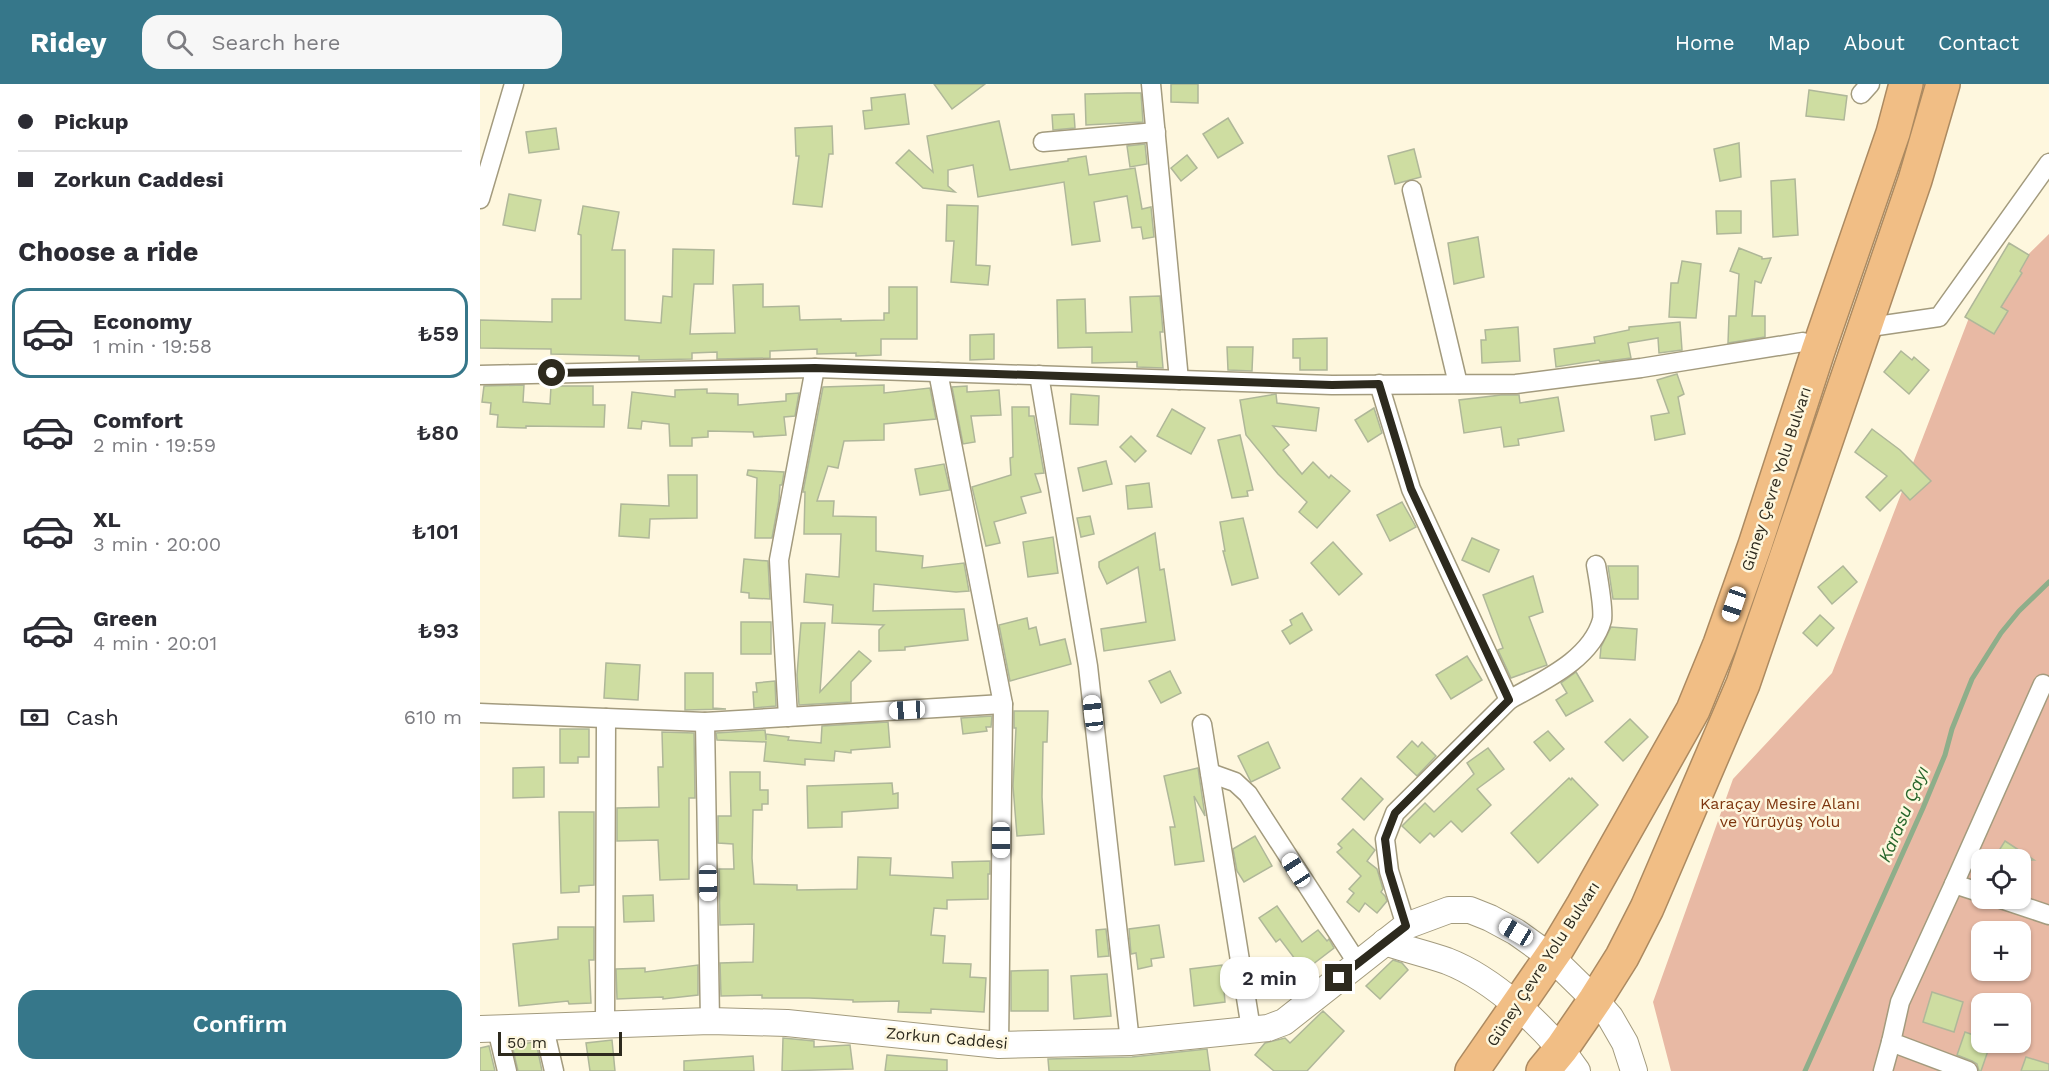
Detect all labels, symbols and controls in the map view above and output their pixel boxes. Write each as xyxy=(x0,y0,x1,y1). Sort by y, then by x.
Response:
search box xyxy=(142,15,562,69)
text: Ridey xyxy=(30,26,106,59)
icon: search xyxy=(163,26,196,59)
text: Search here xyxy=(211,30,340,55)
text: Home xyxy=(1675,30,1735,55)
text: Map xyxy=(1768,30,1811,55)
text: About xyxy=(1844,30,1905,55)
text: Contact xyxy=(1938,30,2019,55)
text: Pickup xyxy=(54,109,129,134)
text: Zorkun Caddesi xyxy=(54,167,224,192)
text: Choose a ride xyxy=(18,236,198,268)
icon: car xyxy=(21,306,75,360)
text: Economy xyxy=(93,309,192,334)
text: ₺59 xyxy=(417,321,459,346)
text: 1 min · 19:58 xyxy=(93,334,212,358)
route start xyxy=(538,359,565,386)
street label: Güney Çevre Yolu Bulvarı xyxy=(1737,384,1815,574)
icon: car xyxy=(21,405,75,459)
text: Comfort xyxy=(93,408,183,433)
text: ₺80 xyxy=(416,420,459,445)
text: 2 min · 19:59 xyxy=(93,433,216,457)
icon: car xyxy=(21,504,75,558)
text: XL xyxy=(93,507,121,532)
text: ₺101 xyxy=(412,519,459,544)
text: 3 min · 20:00 xyxy=(93,532,221,556)
car xyxy=(1720,584,1748,624)
icon: car xyxy=(21,603,75,657)
text: Green xyxy=(93,606,157,631)
text: ₺93 xyxy=(418,618,459,643)
text: 4 min · 20:01 xyxy=(93,631,217,655)
car xyxy=(1082,694,1104,732)
car xyxy=(889,700,925,720)
icon: cash xyxy=(18,701,51,734)
text: Cash xyxy=(66,705,119,730)
text: 610 m xyxy=(404,705,462,729)
water label: Karasu Çayı xyxy=(1873,762,1933,865)
park label: Karaçay Mesire Alanı ve Yürüyüş Yolu xyxy=(1700,794,1860,831)
car xyxy=(992,822,1010,858)
map controls xyxy=(1971,849,2031,1053)
button: locate xyxy=(1971,849,2031,909)
car xyxy=(1279,850,1313,890)
car xyxy=(699,865,717,901)
street label: Güney Çevre Yolu Bulvarı xyxy=(1483,878,1603,1050)
car xyxy=(1496,915,1536,949)
button: + xyxy=(1971,921,2031,981)
callout: 2 min xyxy=(1219,957,1318,999)
route end xyxy=(1325,964,1352,991)
text: 2 min xyxy=(1242,966,1297,990)
button: Confirm xyxy=(18,990,462,1059)
button: − xyxy=(1971,993,2031,1053)
street label: Zorkun Caddesi xyxy=(885,1023,1009,1053)
scale bar xyxy=(498,1029,622,1056)
text: 50 m xyxy=(507,1033,547,1052)

